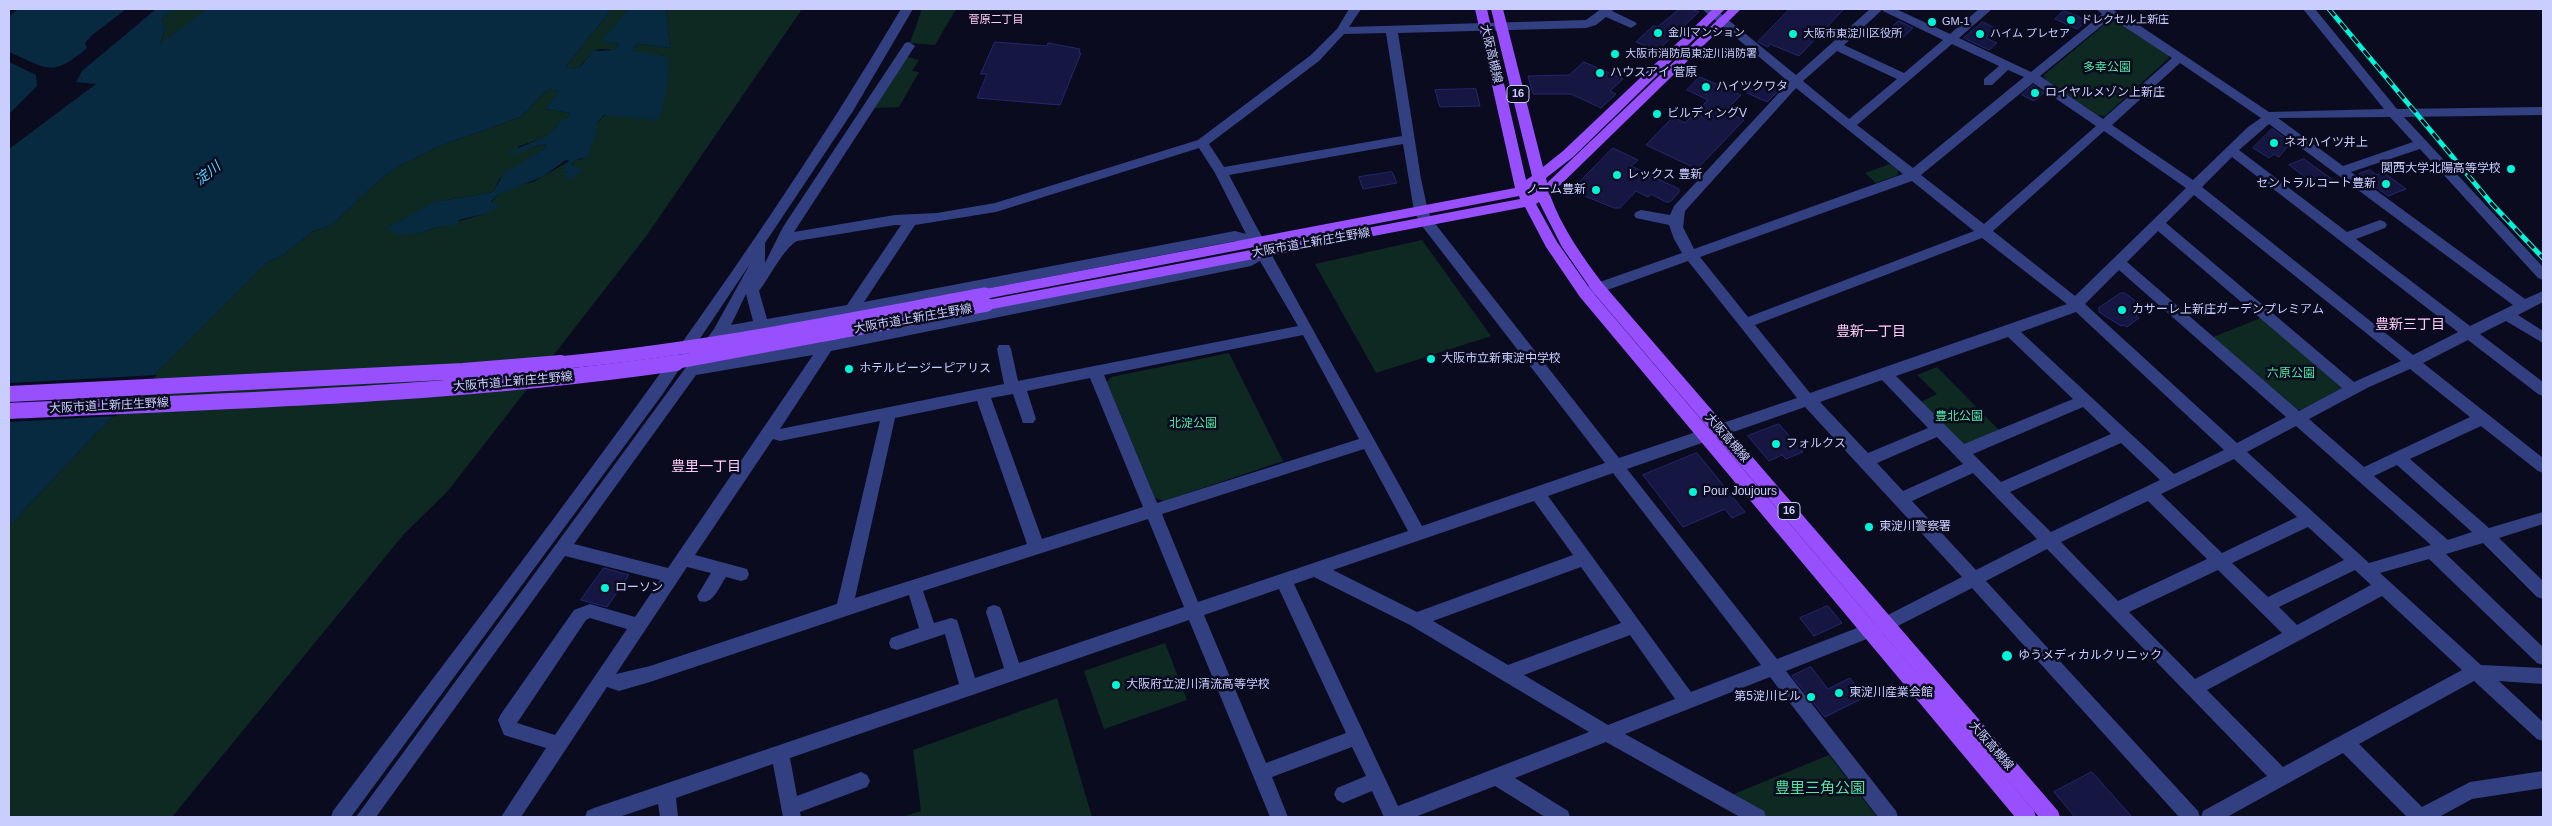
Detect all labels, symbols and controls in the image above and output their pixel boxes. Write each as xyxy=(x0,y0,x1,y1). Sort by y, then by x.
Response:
district label: 菅原二丁目 xyxy=(969,13,1023,27)
place label: ドレクセル上新庄 xyxy=(2081,13,2169,27)
marker: ドレクセル上新庄 xyxy=(2065,14,2077,26)
place label: GM-1 xyxy=(1942,15,1970,29)
marker: GM-1 xyxy=(1926,16,1938,28)
street label: 大阪高槻線 xyxy=(1477,23,1505,85)
place label: 金川マンション xyxy=(1668,26,1745,40)
marker: 金川マンション xyxy=(1652,27,1664,39)
place label: 大阪市東淀川区役所 xyxy=(1803,27,1902,41)
place label: ハイム プレセア xyxy=(1990,27,2070,41)
marker: 大阪市東淀川区役所 xyxy=(1787,28,1799,40)
marker: ハイム プレセア xyxy=(1974,28,1986,40)
place label: 大阪市消防局東淀川消防署 xyxy=(1625,47,1757,61)
marker: 大阪市消防局東淀川消防署 xyxy=(1609,48,1621,60)
park label: 多幸公園 xyxy=(2083,61,2131,75)
place label: ハウスアイ 菅原 xyxy=(1610,66,1697,80)
marker: ハウスアイ 菅原 xyxy=(1594,67,1606,79)
place label: ハイツクワタ xyxy=(1716,80,1788,94)
marker: ハイツクワタ xyxy=(1700,81,1712,93)
road number: 16 xyxy=(1507,86,1529,102)
place label: ロイヤルメゾン上新庄 xyxy=(2045,86,2165,100)
marker: ロイヤルメゾン上新庄 xyxy=(2029,87,2041,99)
place label: ビルディングV xyxy=(1667,107,1747,121)
marker: ビルディングV xyxy=(1651,108,1663,120)
place label: ネオハイツ井上 xyxy=(2284,136,2368,150)
marker: ネオハイツ井上 xyxy=(2268,137,2280,149)
water label: 淀川 xyxy=(192,159,224,189)
place label: 関西大学北陽高等学校 xyxy=(2381,162,2501,176)
marker: 関西大学北陽高等学校 xyxy=(2505,163,2517,175)
place label: レックス 豊新 xyxy=(1627,168,1702,182)
marker: レックス 豊新 xyxy=(1611,169,1623,181)
place label: セントラルコート豊新 xyxy=(2256,177,2376,191)
marker: セントラルコート豊新 xyxy=(2380,178,2392,190)
place label: ノーム豊新 xyxy=(1526,183,1586,197)
marker: ノーム豊新 xyxy=(1590,184,1602,196)
street label: 大阪市道上新庄生野線 xyxy=(1251,225,1371,261)
street label: 大阪市道上新庄生野線 xyxy=(853,301,973,337)
place label: カサーレ上新庄ガーデンプレミアム xyxy=(2132,303,2324,317)
marker: カサーレ上新庄ガーデンプレミアム xyxy=(2116,304,2128,316)
district label: 豊新三丁目 xyxy=(2375,317,2445,333)
district label: 豊新一丁目 xyxy=(1836,324,1906,340)
place label: 大阪市立新東淀中学校 xyxy=(1441,352,1561,366)
marker: 大阪市立新東淀中学校 xyxy=(1425,353,1437,365)
place label: ホテルビージーピアリス xyxy=(859,362,991,376)
marker: ホテルビージーピアリス xyxy=(843,363,855,375)
park label: 六原公園 xyxy=(2267,367,2315,381)
street label: 大阪市道上新庄生野線 xyxy=(453,370,573,394)
street label: 大阪市道上新庄生野線 xyxy=(49,396,169,416)
park label: 豊北公園 xyxy=(1935,410,1983,424)
street label: 大阪高槻線 xyxy=(1702,411,1752,465)
park label: 北淀公園 xyxy=(1169,417,1217,431)
place label: フォルクス xyxy=(1786,437,1846,451)
marker: フォルクス xyxy=(1770,438,1782,450)
district label: 豊里一丁目 xyxy=(671,459,741,475)
place label: Pour Joujours xyxy=(1703,485,1777,499)
marker: Pour Joujours xyxy=(1687,486,1699,498)
road number: 16 xyxy=(1778,502,1800,520)
place label: 東淀川警察署 xyxy=(1879,520,1951,534)
marker: 東淀川警察署 xyxy=(1863,521,1875,533)
place label: ローソン xyxy=(615,581,663,595)
marker: ローソン xyxy=(599,582,611,594)
marker: ゆうメディカルクリニック xyxy=(2000,649,2014,663)
place label: ゆうメディカルクリニック xyxy=(2018,649,2162,663)
place label: 大阪府立淀川清流高等学校 xyxy=(1126,678,1270,692)
marker: 大阪府立淀川清流高等学校 xyxy=(1110,679,1122,691)
place label: 東淀川産業会館 xyxy=(1849,686,1933,700)
marker: 東淀川産業会館 xyxy=(1833,687,1845,699)
place label: 第5淀川ビル xyxy=(1734,690,1801,704)
marker: 第5淀川ビル xyxy=(1805,691,1817,703)
street label: 大阪高槻線 xyxy=(1966,719,2016,773)
park label: 豊里三角公園 xyxy=(1775,780,1865,798)

